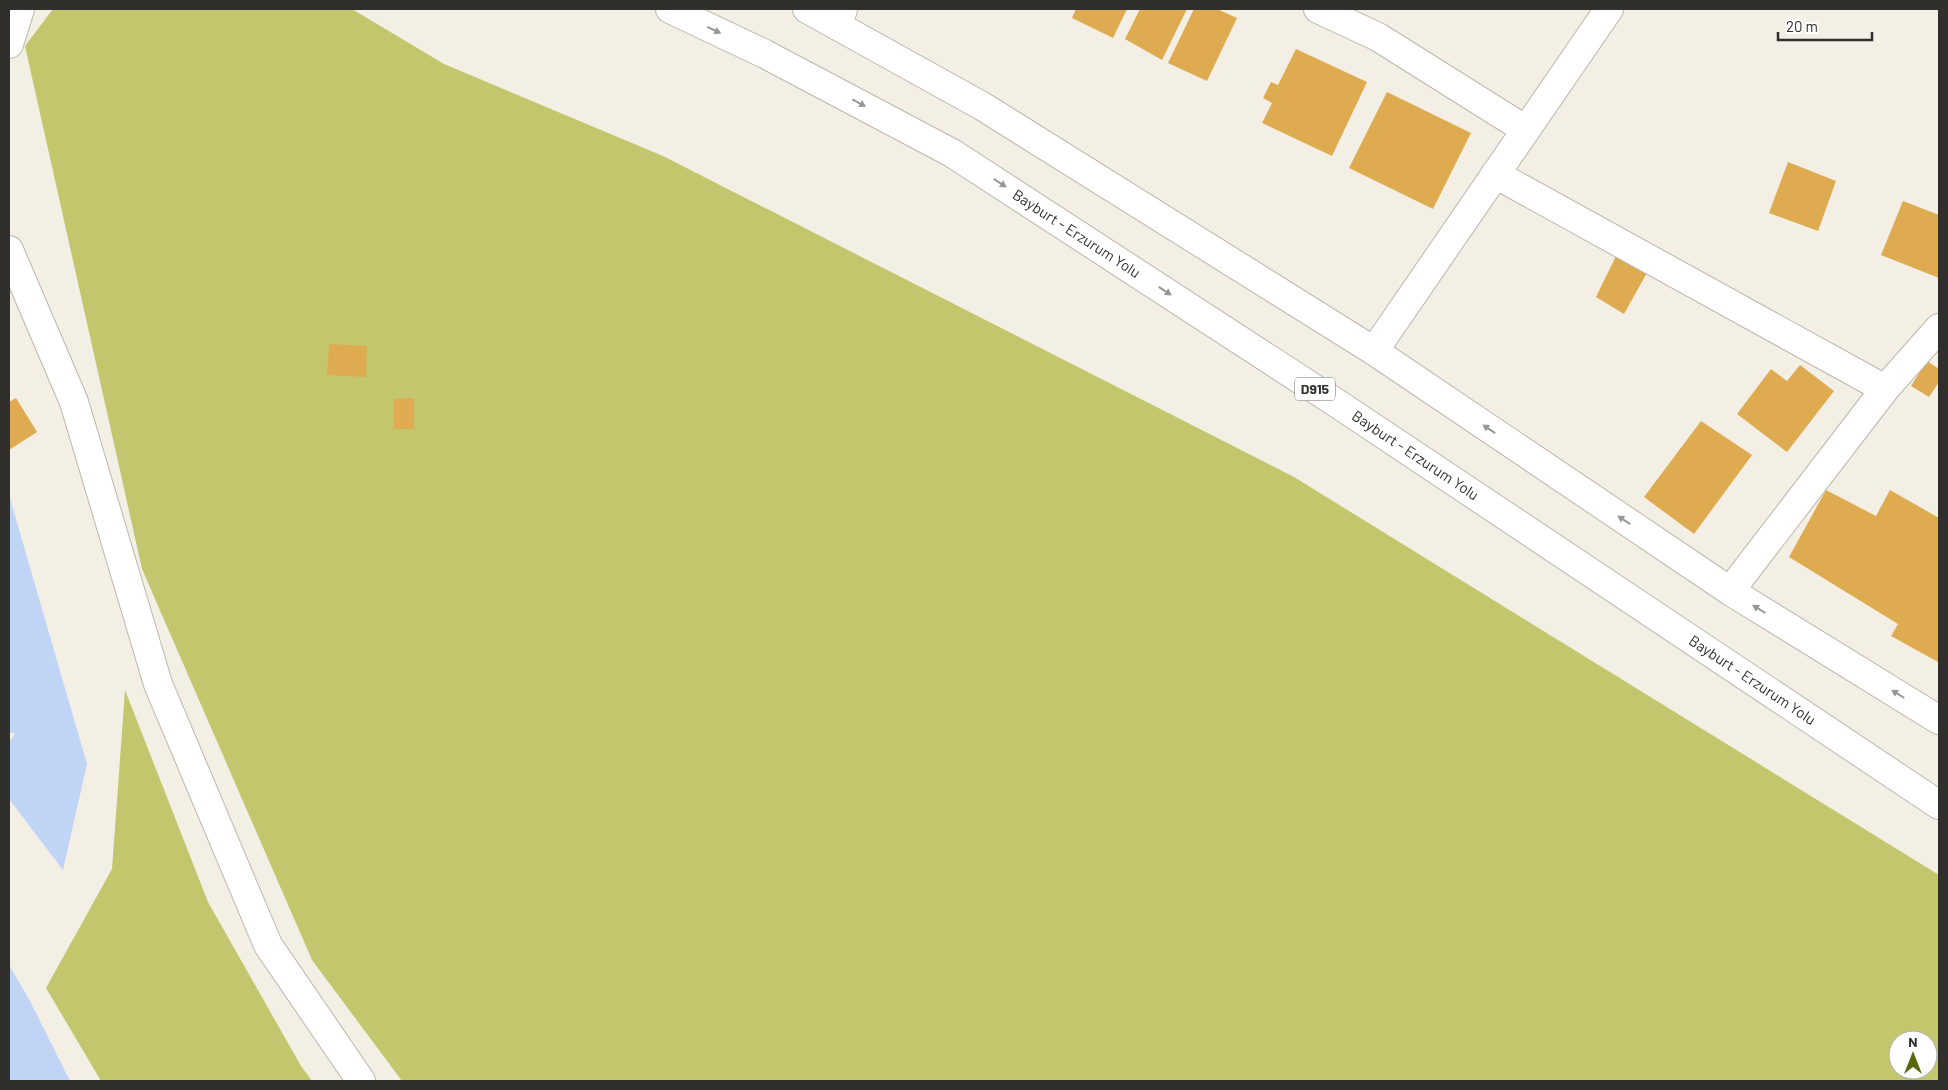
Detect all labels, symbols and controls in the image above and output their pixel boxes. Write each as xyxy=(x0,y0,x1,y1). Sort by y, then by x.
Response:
scale bar xyxy=(1778,10,1872,42)
text: 20 m xyxy=(1786,17,1818,35)
one-way arrow xyxy=(707,26,721,34)
one-way arrow xyxy=(851,99,866,107)
one-way arrow xyxy=(993,179,1006,188)
street label: Bayburt - Erzurum Yolu xyxy=(1010,185,1144,281)
one-way arrow xyxy=(1158,286,1172,296)
road number: D915 xyxy=(1295,378,1335,400)
street label: Bayburt - Erzurum Yolu xyxy=(1349,406,1483,503)
one-way arrow xyxy=(1482,424,1496,434)
one-way arrow xyxy=(1617,515,1630,525)
one-way arrow xyxy=(1753,605,1766,614)
street label: Bayburt - Erzurum Yolu xyxy=(1686,631,1820,728)
one-way arrow xyxy=(1891,690,1904,699)
north arrow xyxy=(1888,1030,1938,1080)
text: N xyxy=(1908,1033,1918,1050)

